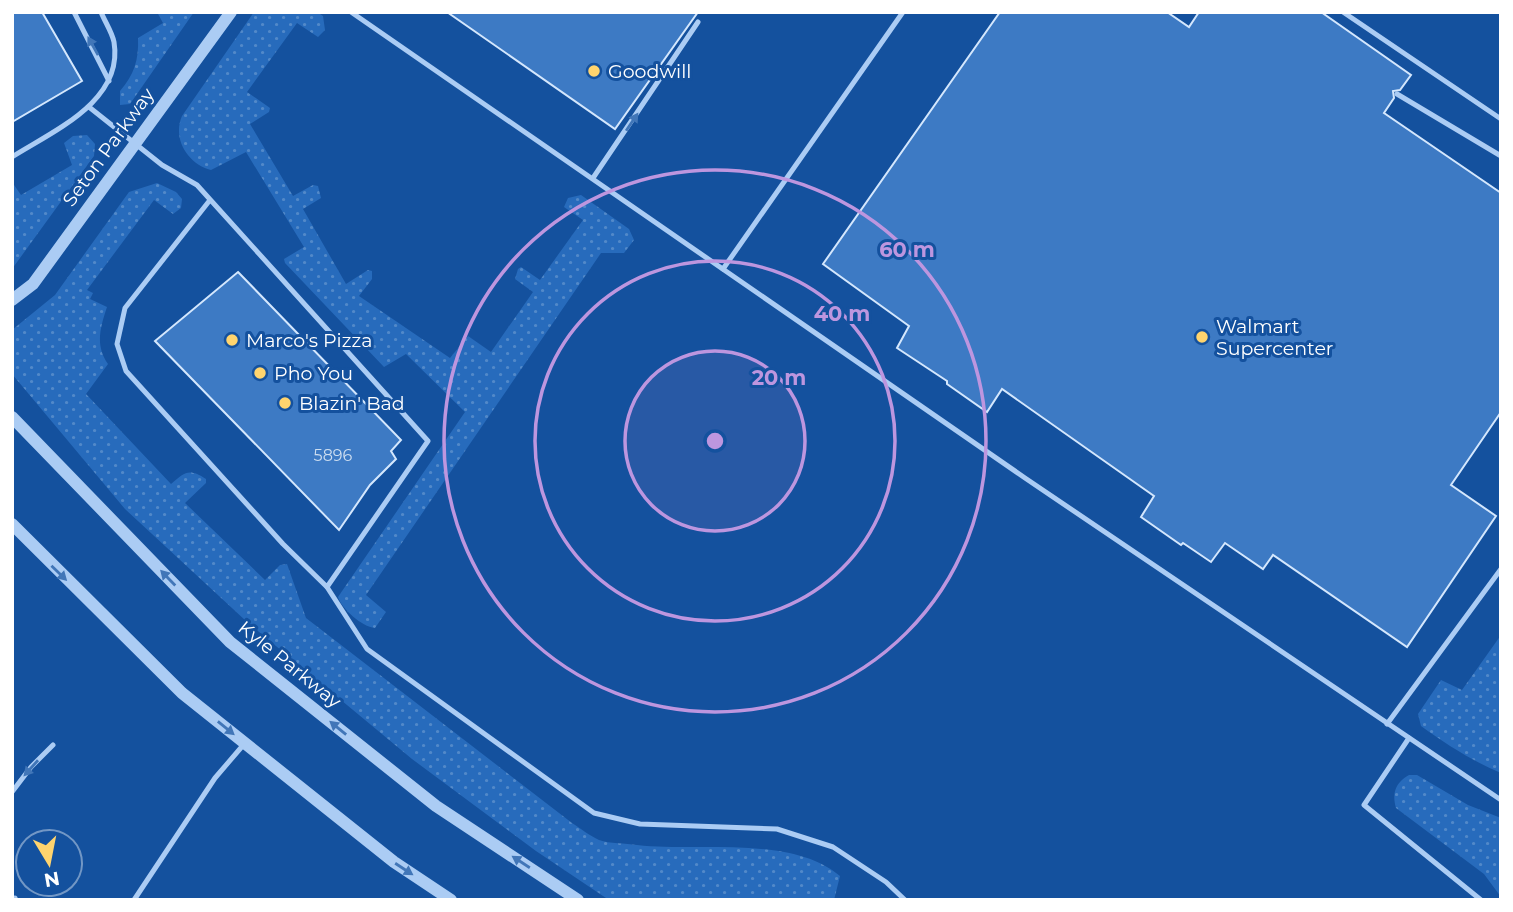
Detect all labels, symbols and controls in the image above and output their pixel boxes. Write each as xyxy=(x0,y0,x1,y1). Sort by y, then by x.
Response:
one-way arrow xyxy=(87,36,99,56)
place label: Goodwill xyxy=(608,60,691,83)
marker: Goodwill xyxy=(586,63,602,79)
street label: Seton Parkway xyxy=(58,83,159,211)
one-way arrow xyxy=(625,112,638,131)
text: 60 m xyxy=(879,237,935,262)
text: 40 m xyxy=(814,301,870,326)
place label: Walmart Supercenter xyxy=(1216,315,1334,360)
place label: Marco's Pizza xyxy=(246,329,372,352)
marker: Walmart Supercenter xyxy=(1194,329,1210,345)
marker: Marco's Pizza xyxy=(224,332,240,348)
place label: Pho You xyxy=(274,362,353,385)
marker: Pho You xyxy=(252,365,268,381)
text: 20 m xyxy=(752,365,806,390)
place label: Blazin' Bad xyxy=(299,392,405,415)
marker: Blazin' Bad xyxy=(277,395,293,411)
centre of rings xyxy=(703,429,727,453)
house number: 5896 xyxy=(314,446,353,465)
one-way arrow xyxy=(50,565,67,581)
one-way arrow xyxy=(160,570,176,587)
street label: Kyle Parkway xyxy=(234,616,346,713)
one-way arrow xyxy=(217,720,235,735)
one-way arrow xyxy=(329,721,347,736)
one-way arrow xyxy=(24,759,40,776)
north arrow xyxy=(14,828,84,898)
one-way arrow xyxy=(512,856,531,869)
one-way arrow xyxy=(395,862,414,875)
text: N xyxy=(42,867,61,892)

